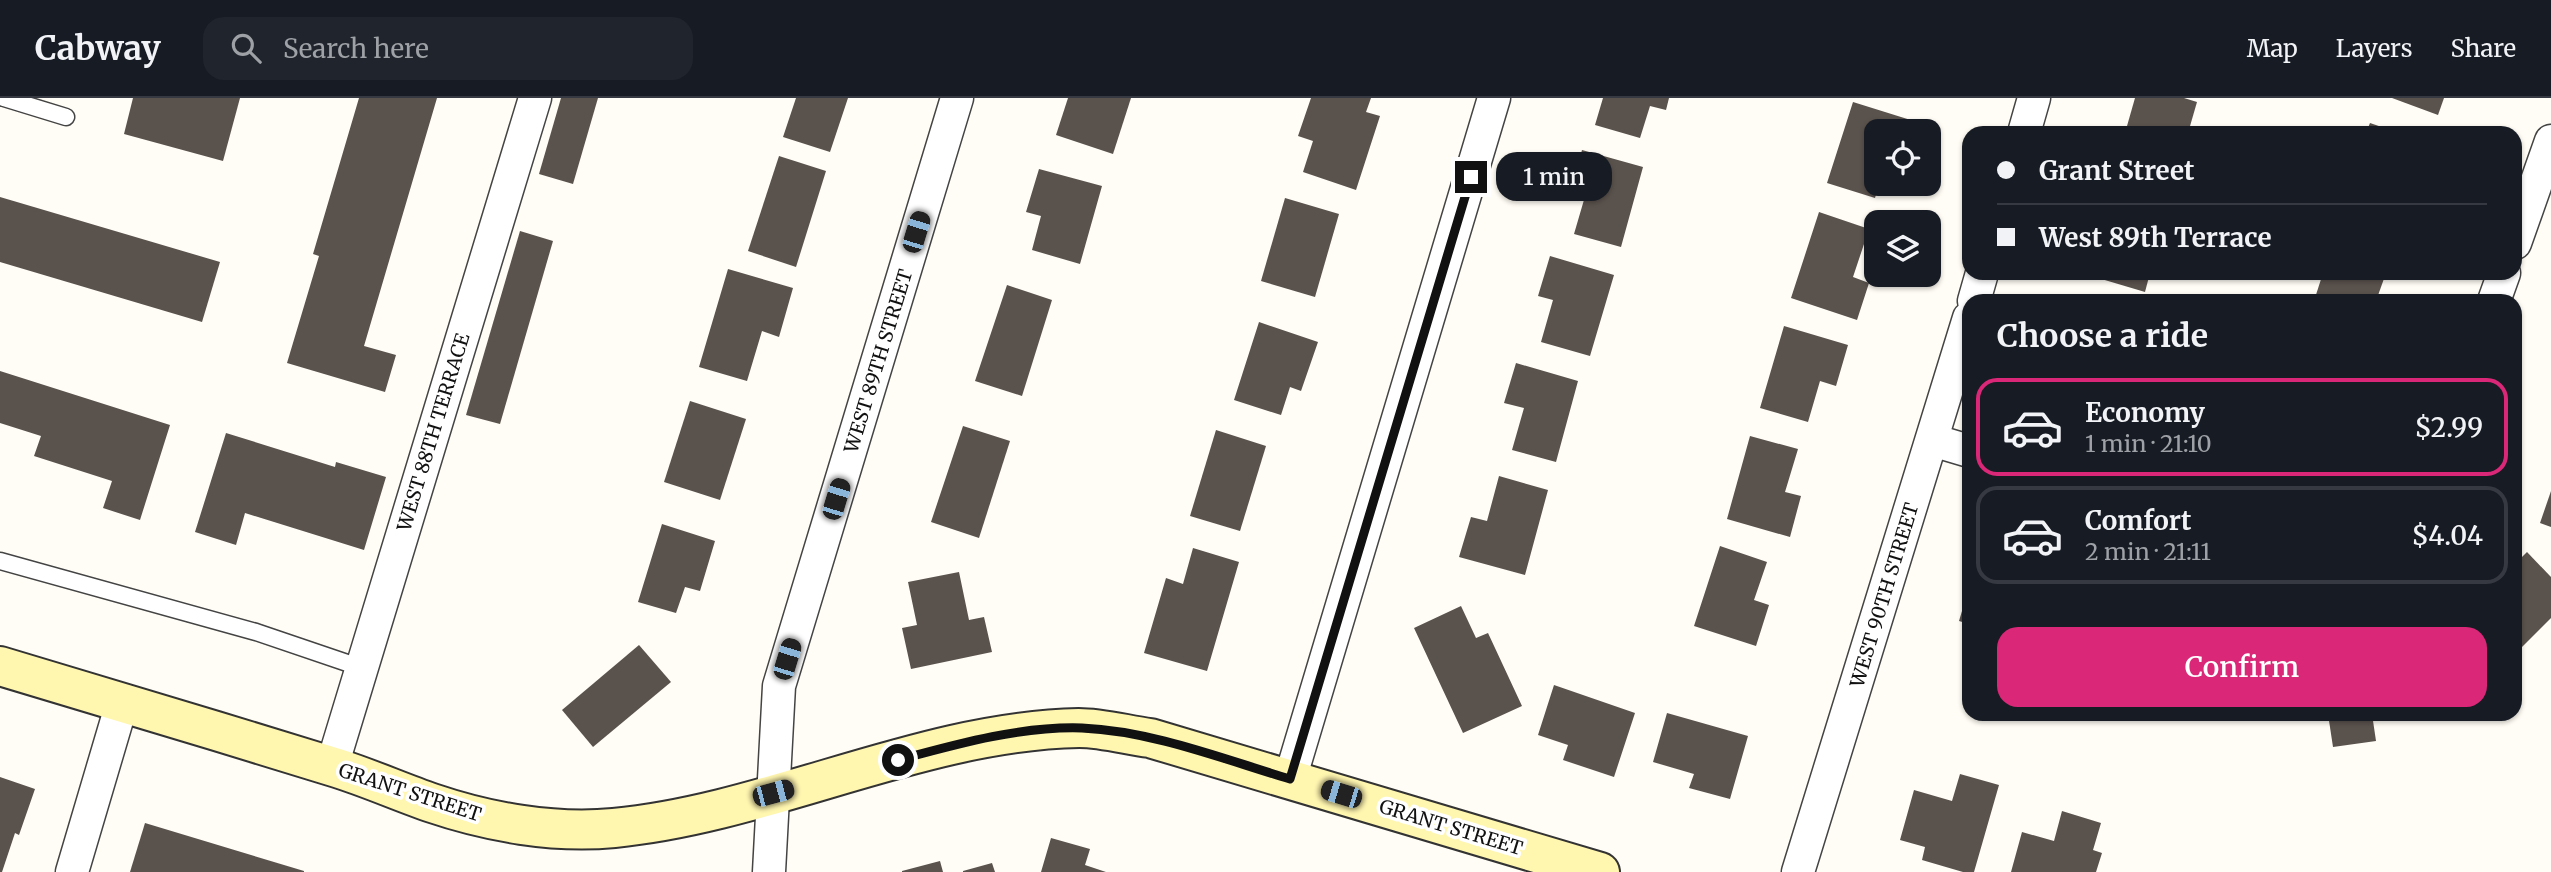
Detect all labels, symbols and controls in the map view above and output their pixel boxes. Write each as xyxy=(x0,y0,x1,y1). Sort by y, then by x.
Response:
search box xyxy=(203,17,693,80)
text: Cabway xyxy=(35,28,161,69)
icon: search xyxy=(227,29,265,67)
text: Search here xyxy=(283,32,429,65)
text: Map xyxy=(2247,33,2298,64)
text: Layers xyxy=(2336,33,2412,64)
text: Share xyxy=(2450,33,2516,64)
map controls xyxy=(1864,119,1941,287)
button: locate xyxy=(1864,119,1941,196)
callout: 1 min xyxy=(1496,153,1611,202)
text: Grant Street xyxy=(2039,154,2194,187)
route end xyxy=(1455,161,1487,193)
text: 1 min xyxy=(1523,162,1585,191)
car xyxy=(900,209,933,255)
button: layers xyxy=(1864,210,1941,287)
text: West 89th Terrace xyxy=(2039,221,2271,254)
street label: WEST 89TH STREET xyxy=(838,266,917,457)
text: Choose a ride xyxy=(1997,316,2208,356)
street label: WEST 88TH TERRACE xyxy=(391,330,475,535)
icon: car xyxy=(2001,396,2064,459)
text: Economy xyxy=(2085,396,2205,429)
text: $2.99 xyxy=(2414,411,2483,444)
text: 1 min · 21:10 xyxy=(2085,429,2212,458)
car xyxy=(820,476,853,522)
street label: WEST 90TH STREET xyxy=(1844,500,1924,691)
icon: car xyxy=(2001,504,2064,567)
text: Comfort xyxy=(2085,504,2191,537)
text: $4.04 xyxy=(2412,519,2483,552)
text: 2 min · 21:11 xyxy=(2085,537,2211,566)
button: Confirm xyxy=(1997,627,2487,707)
car xyxy=(771,636,804,682)
route start xyxy=(882,744,914,776)
street label: GRANT STREET xyxy=(336,758,484,826)
car xyxy=(750,777,797,809)
car xyxy=(1318,778,1365,810)
street label: GRANT STREET xyxy=(1376,794,1526,860)

